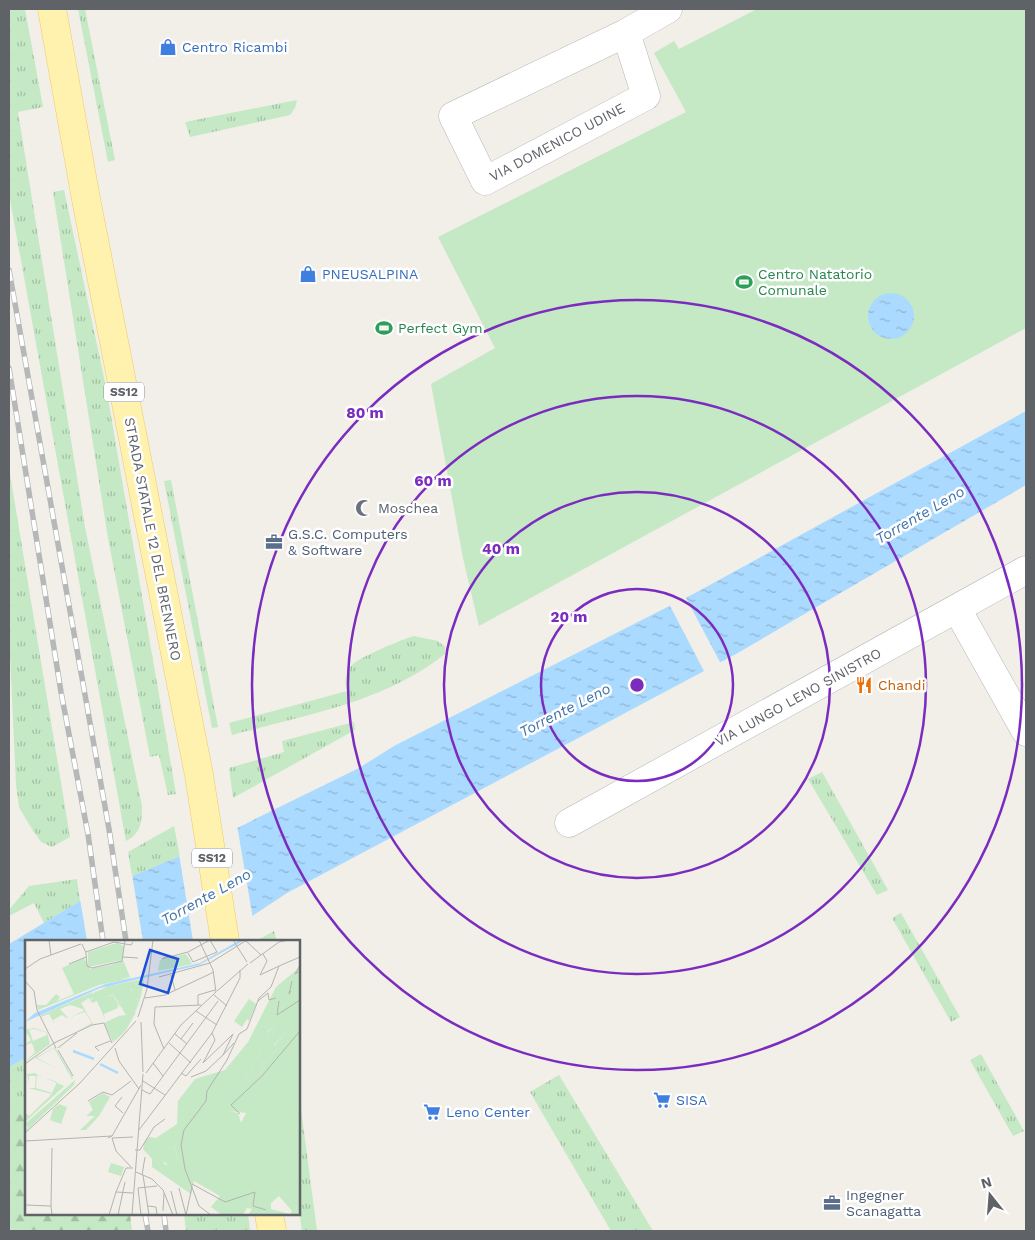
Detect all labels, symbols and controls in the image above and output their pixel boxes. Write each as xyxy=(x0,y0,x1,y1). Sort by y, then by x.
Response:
shop icon: Centro Ricambi xyxy=(158,37,178,57)
place label: Centro Ricambi xyxy=(182,39,287,55)
street label: VIA DOMENICO UDINE xyxy=(487,100,627,184)
shop icon: PNEUSALPINA xyxy=(298,264,318,284)
place label: PNEUSALPINA xyxy=(322,266,418,282)
place label: Centro Natatorio Comunale xyxy=(758,266,872,298)
sports icon: Centro Natatorio Comunale xyxy=(734,272,754,292)
sports icon: Perfect Gym xyxy=(374,318,394,338)
place label: Perfect Gym xyxy=(398,320,483,336)
road number: SS12 xyxy=(104,382,144,402)
text: 80 m xyxy=(346,404,384,422)
street label: STRADA STATALE 12 DEL BRENNERO xyxy=(122,416,184,662)
text: 60 m xyxy=(414,472,452,490)
water label: Torrente Leno xyxy=(872,482,968,548)
mosque icon: Moschea xyxy=(354,498,374,518)
place label: Moschea xyxy=(378,500,438,516)
place label: G.S.C. Computers & Software xyxy=(288,526,408,558)
office icon: G.S.C. Computers & Software xyxy=(264,532,284,552)
text: 40 m xyxy=(482,540,520,558)
text: 20 m xyxy=(550,608,588,626)
street label: VIA LUNGO LENO SINISTRO xyxy=(712,645,884,749)
restaurant icon: Chandi xyxy=(854,675,874,695)
centre of rings xyxy=(628,676,646,694)
place label: Chandi xyxy=(878,677,925,693)
water label: Torrente Leno xyxy=(516,679,614,741)
road number: SS12 xyxy=(192,848,232,868)
water label: Torrente Leno xyxy=(158,865,254,929)
inset map xyxy=(25,940,300,1215)
supermarket icon: SISA xyxy=(652,1090,672,1110)
place label: SISA xyxy=(676,1092,707,1108)
supermarket icon: Leno Center xyxy=(422,1102,442,1122)
place label: Leno Center xyxy=(446,1104,530,1120)
north arrow xyxy=(965,1170,1015,1220)
text: N xyxy=(979,1173,993,1192)
place label: Ingegner Scanagatta xyxy=(846,1187,921,1219)
office icon: Ingegner Scanagatta xyxy=(822,1193,842,1213)

